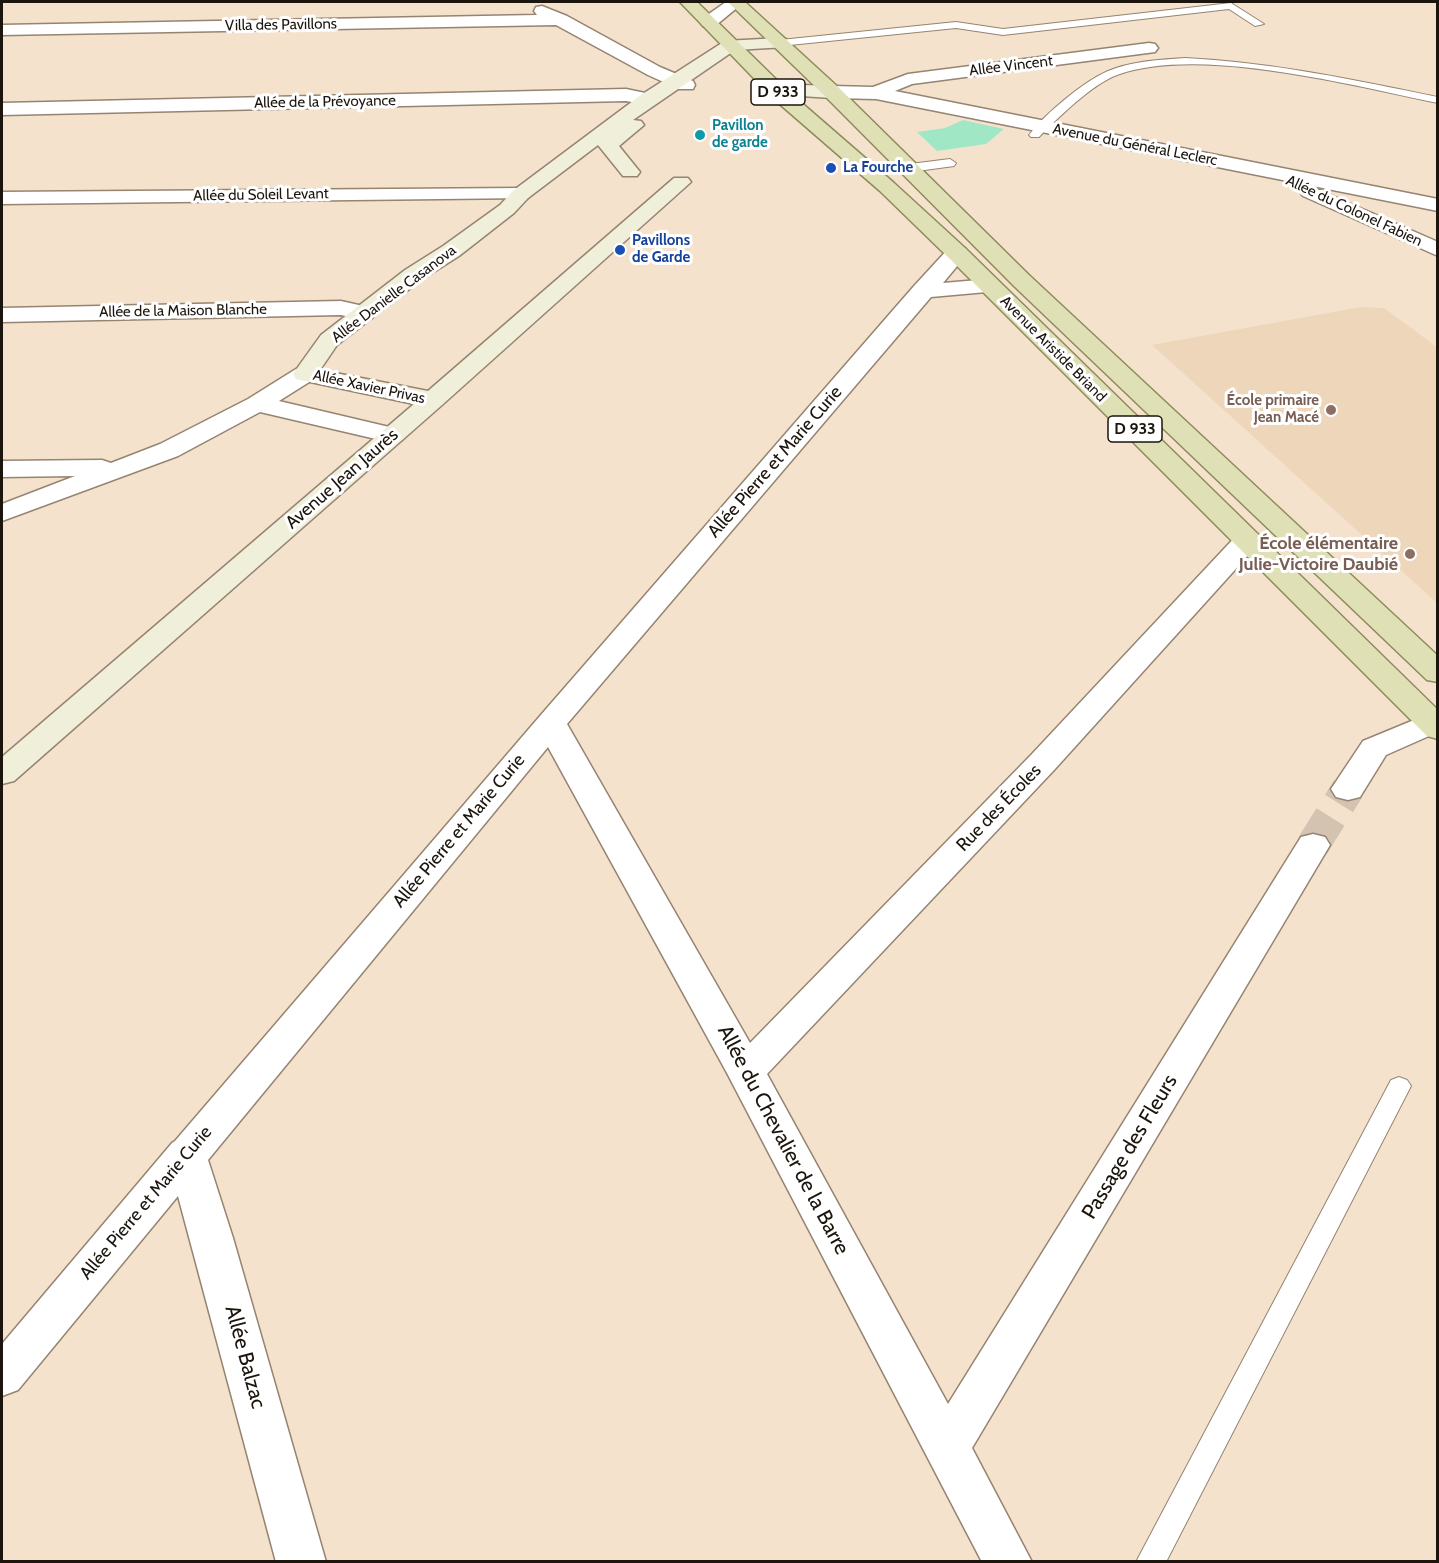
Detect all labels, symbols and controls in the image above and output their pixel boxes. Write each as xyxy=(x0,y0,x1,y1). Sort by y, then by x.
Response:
street label: Villa des Pavillons xyxy=(225,15,337,35)
street label: Allée Vincent xyxy=(968,52,1054,80)
road number: D 933 xyxy=(751,79,805,105)
street label: Allée de la Prévoyance xyxy=(254,92,396,112)
place label: Pavillon de garde xyxy=(712,117,768,152)
street label: Avenue du Général Leclerc xyxy=(1051,120,1219,170)
marker: Pavillon de garde xyxy=(693,128,707,142)
place label: La Fourche xyxy=(843,159,913,177)
marker: La Fourche xyxy=(824,161,838,175)
street label: Allée du Colonel Fabien xyxy=(1283,172,1425,250)
street label: Allée du Soleil Levant xyxy=(193,185,329,205)
place label: Pavillons de Garde xyxy=(632,232,690,267)
street label: Allée Danielle Casanova xyxy=(328,241,460,347)
marker: Pavillons de Garde xyxy=(613,243,627,257)
street label: Avenue Aristide Briand xyxy=(996,292,1110,406)
street label: Allée de la Maison Blanche xyxy=(99,301,267,321)
street label: Allée Xavier Privas xyxy=(311,366,427,408)
street label: Allée Pierre et Marie Curie xyxy=(703,382,847,542)
place label: École primaire Jean Macé xyxy=(1227,392,1319,427)
marker: École primaire Jean Macé xyxy=(1324,403,1338,417)
road number: D 933 xyxy=(1108,416,1162,442)
street label: Avenue Jean Jaurès xyxy=(281,424,403,534)
place label: École élémentaire Julie-Victoire Daubié xyxy=(1239,533,1398,576)
marker: École élémentaire Julie-Victoire Daubié xyxy=(1403,547,1417,561)
street label: Allée Pierre et Marie Curie xyxy=(388,750,530,912)
street label: Rue des Écoles xyxy=(952,760,1046,856)
street label: Allée du Chevalier de la Barre xyxy=(712,1021,854,1259)
street label: Passage des Fleurs xyxy=(1077,1070,1183,1224)
street label: Allée Pierre et Marie Curie xyxy=(75,1122,217,1284)
street label: Allée Balzac xyxy=(219,1303,271,1411)

